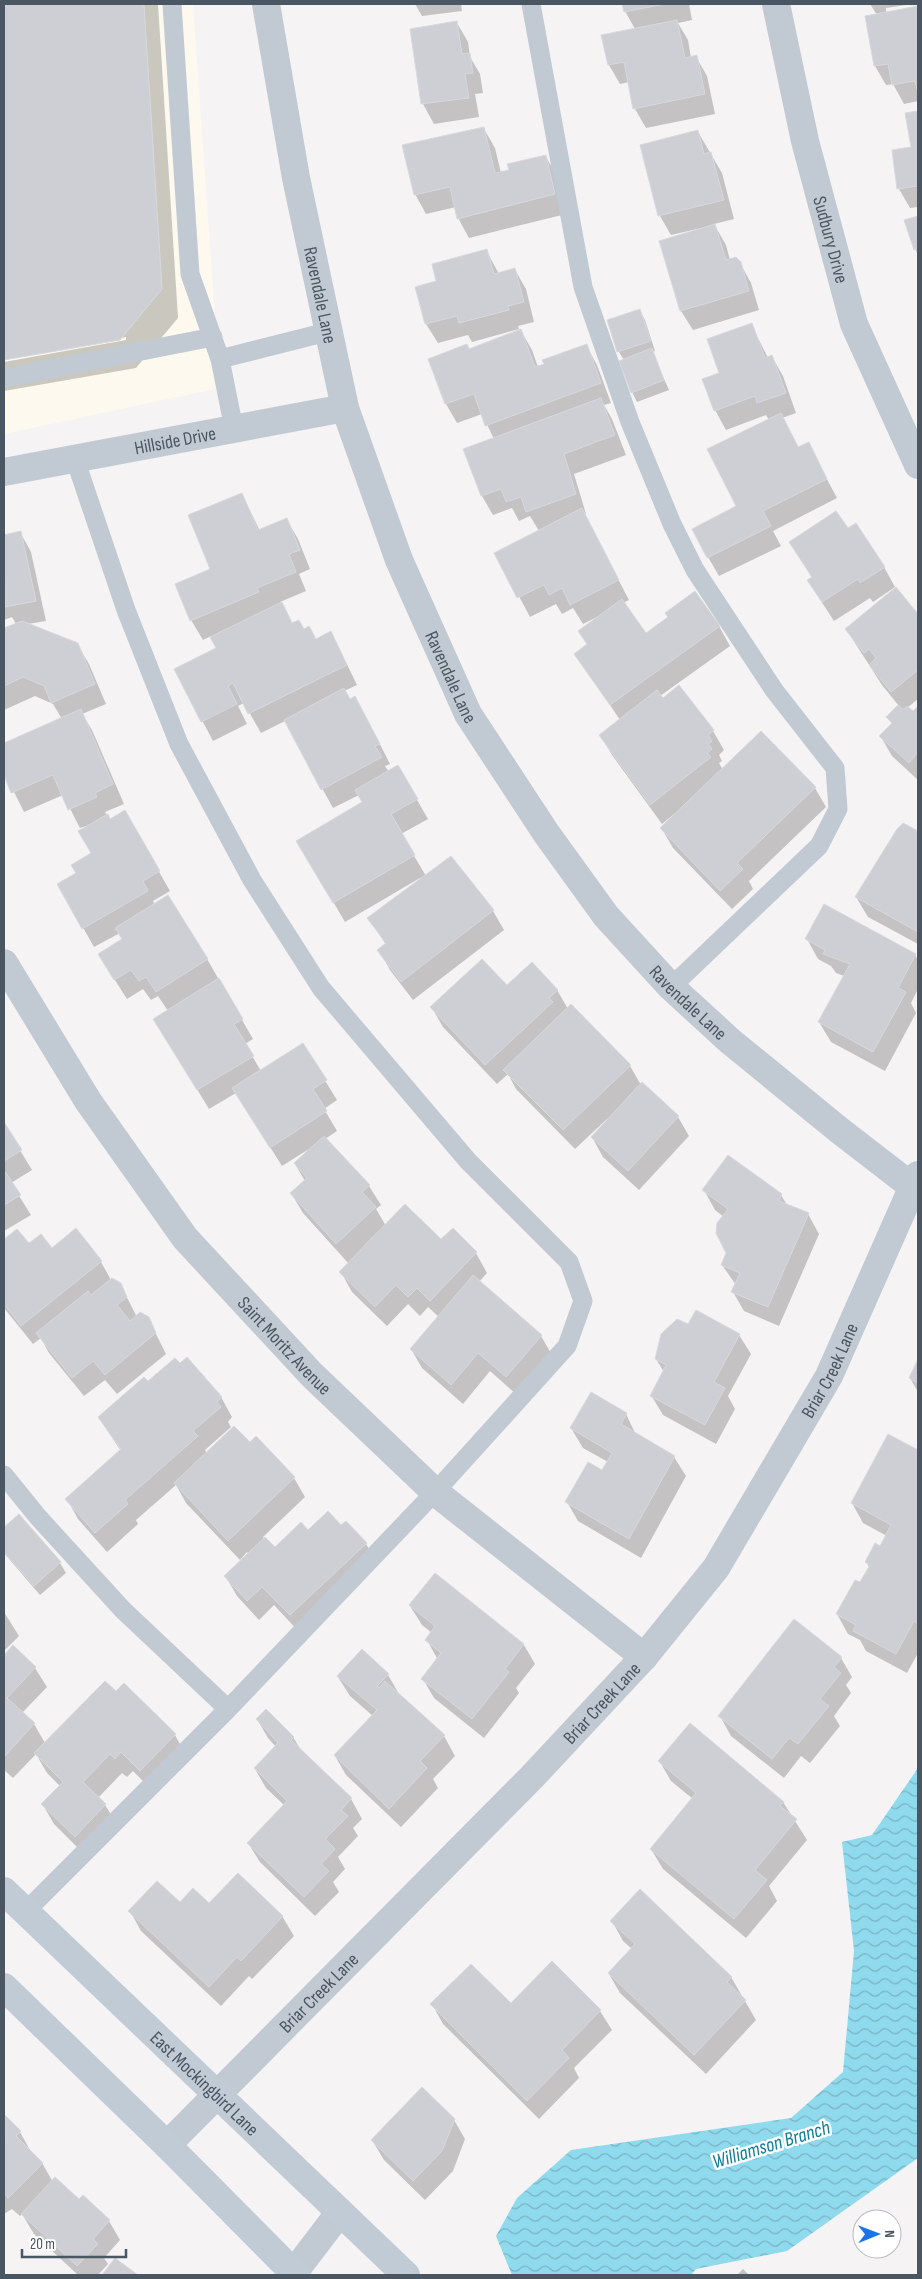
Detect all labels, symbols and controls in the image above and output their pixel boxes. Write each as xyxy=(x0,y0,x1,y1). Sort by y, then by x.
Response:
street label: Sudbury Drive xyxy=(807,194,853,286)
street label: Ravendale Lane xyxy=(298,245,341,346)
street label: Hillside Drive xyxy=(133,422,218,460)
street label: Ravendale Lane xyxy=(419,628,481,728)
street label: Ravendale Lane xyxy=(644,961,731,1045)
street label: Saint Moritz Avenue xyxy=(232,1292,336,1400)
street label: Briar Creek Lane xyxy=(797,1320,864,1423)
street label: Briar Creek Lane xyxy=(559,1658,646,1749)
street label: Briar Creek Lane xyxy=(275,1949,364,2038)
street label: East Mockingbird Lane xyxy=(145,2027,263,2141)
water label: Williamson Branch xyxy=(710,2116,833,2174)
north arrow xyxy=(852,2209,902,2259)
scale bar xyxy=(22,2226,126,2258)
text: N xyxy=(881,2230,898,2238)
text: 20 m xyxy=(30,2235,55,2254)

